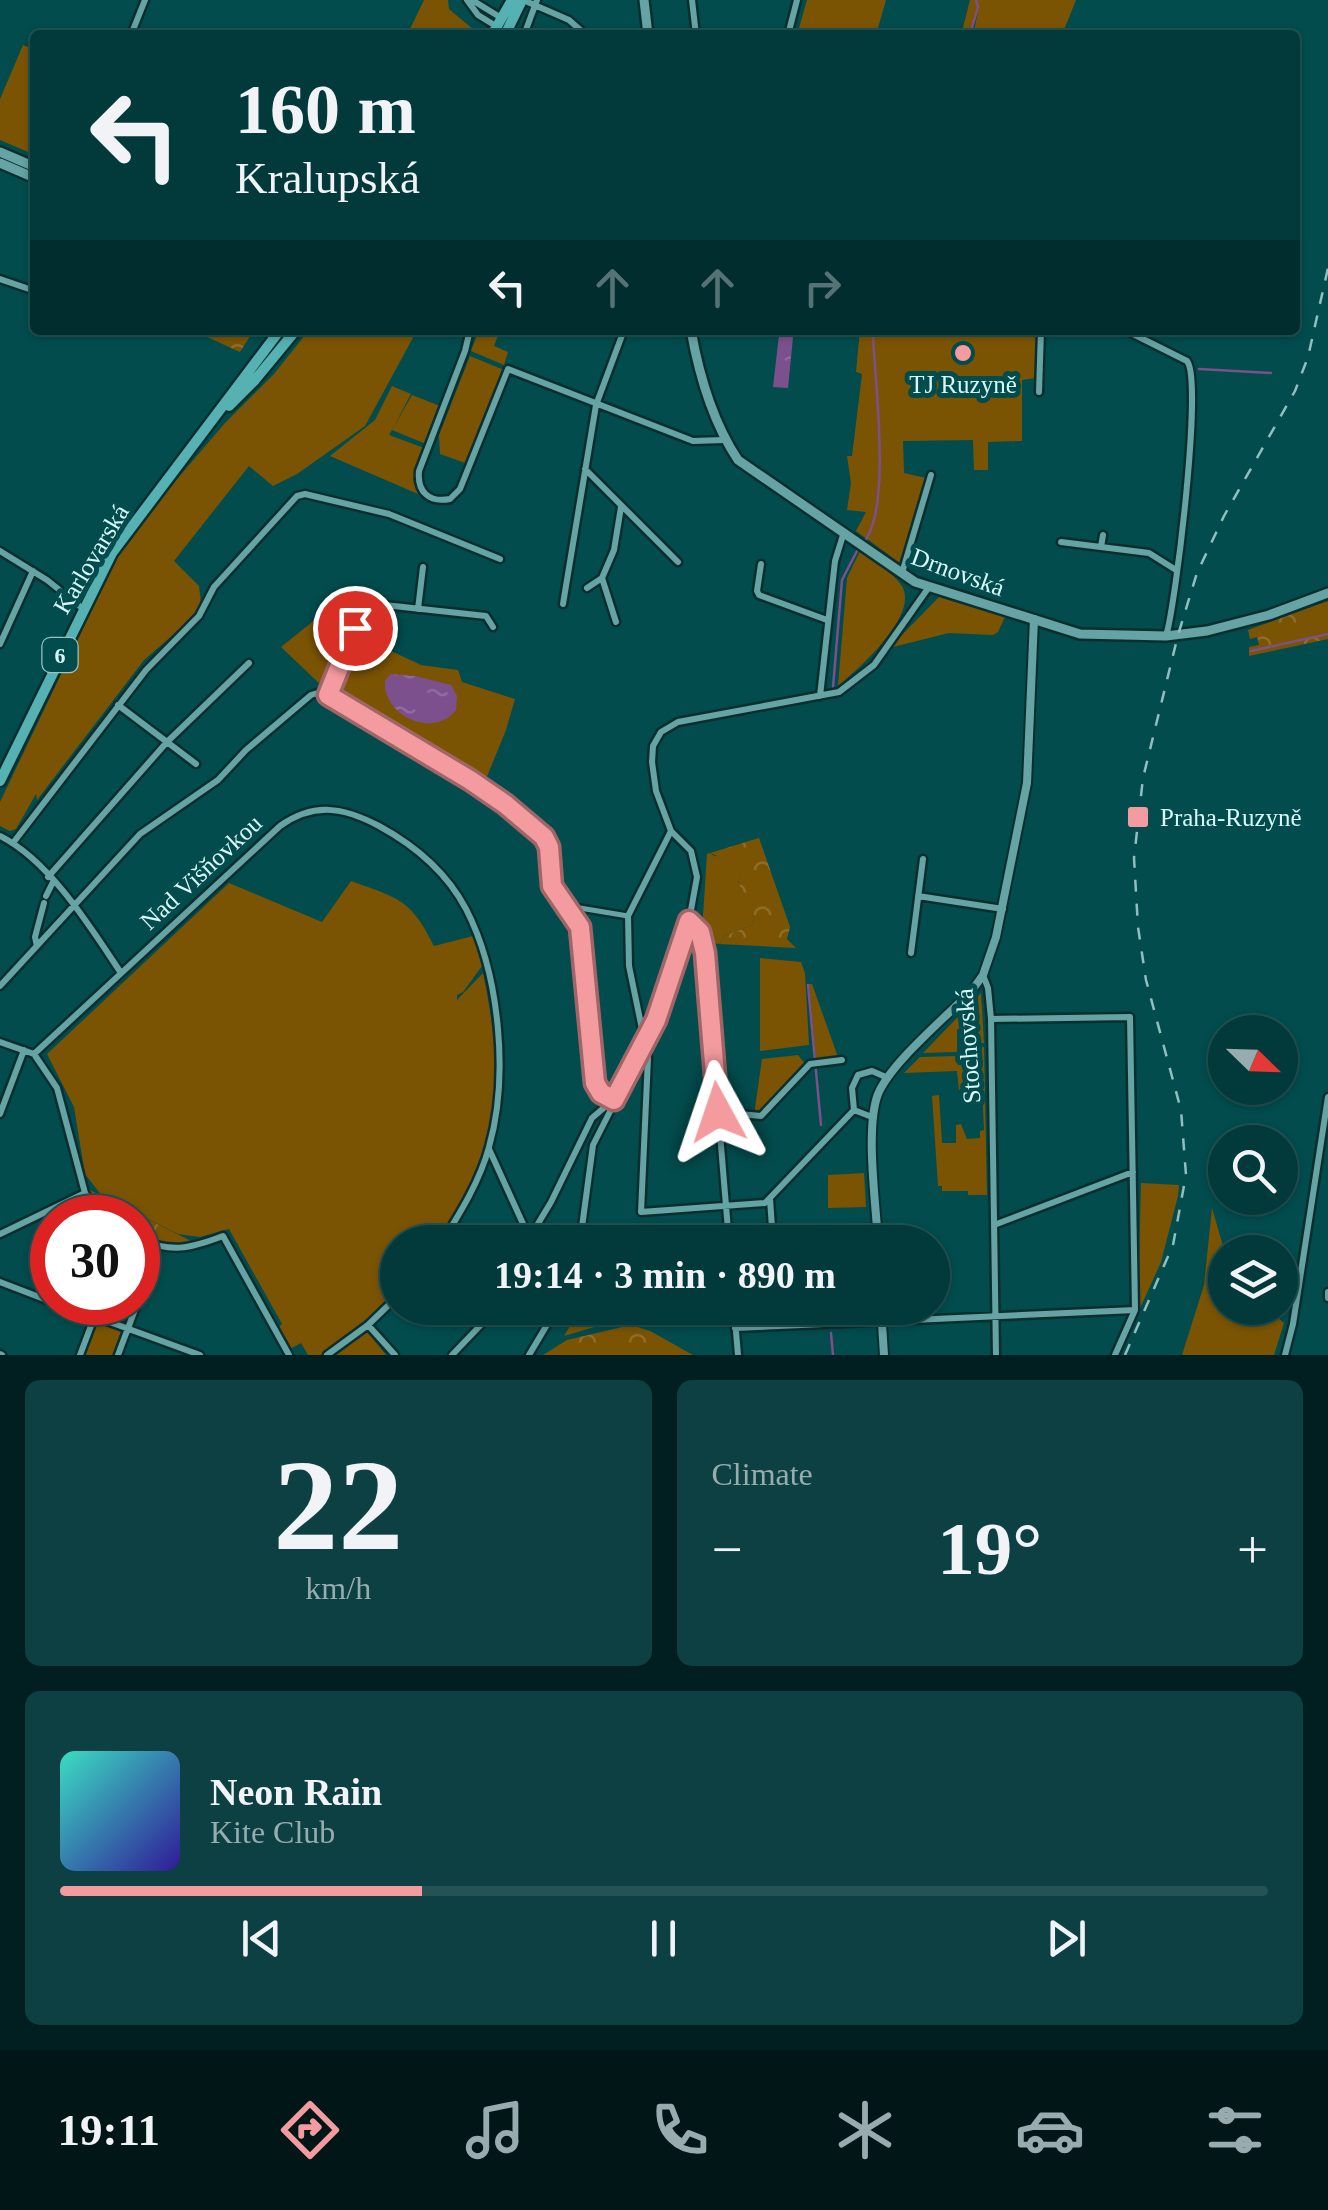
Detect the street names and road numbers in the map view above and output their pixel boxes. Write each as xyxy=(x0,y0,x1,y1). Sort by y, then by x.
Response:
street label: Karlovarská xyxy=(48,500,134,618)
street label: Drnovská xyxy=(908,543,1008,601)
road number: 6 xyxy=(42,638,78,672)
street label: Nad Višňovkou xyxy=(135,809,267,935)
street label: Stochovská xyxy=(951,988,985,1104)

